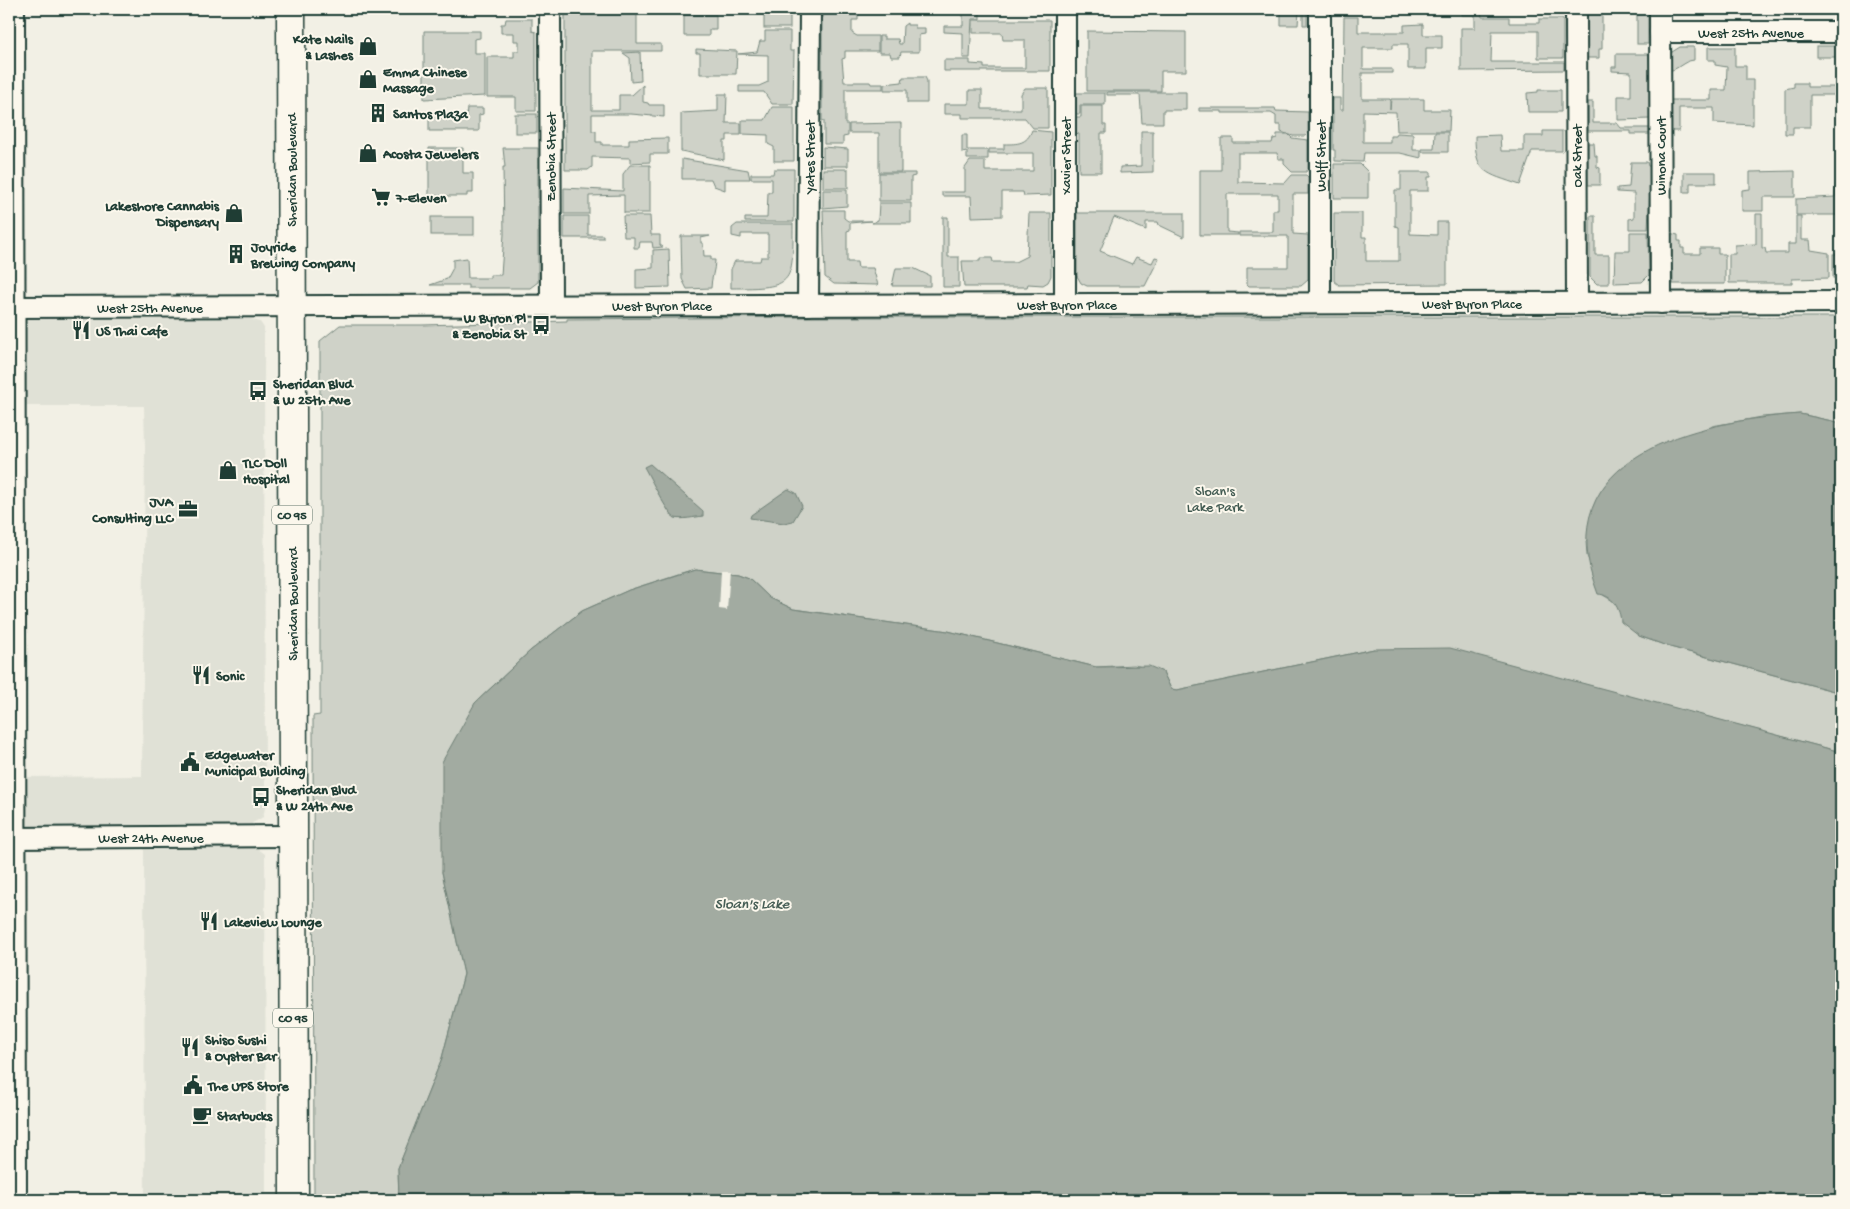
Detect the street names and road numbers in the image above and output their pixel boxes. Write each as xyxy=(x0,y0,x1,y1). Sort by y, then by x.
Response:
street label: West 25th Avenue xyxy=(1698,26,1805,43)
street label: Sheridan Boulevard xyxy=(285,111,302,227)
street label: Zenobia Street xyxy=(544,111,561,202)
street label: Winona Court xyxy=(1654,115,1671,195)
street label: Xavier Street xyxy=(1059,116,1076,196)
street label: Yates Street xyxy=(803,119,820,196)
street label: Wolff Street xyxy=(1314,119,1331,192)
street label: Oak Street xyxy=(1570,123,1587,188)
street label: West Byron Place xyxy=(1422,297,1523,314)
street label: West Byron Place xyxy=(1017,298,1118,315)
street label: West Byron Place xyxy=(612,299,713,316)
street label: West 25th Avenue xyxy=(97,301,204,318)
road number: CO 95 xyxy=(272,506,312,524)
street label: Sheridan Boulevard xyxy=(286,545,303,661)
street label: West 24th Avenue xyxy=(98,831,204,848)
road number: CO 95 xyxy=(273,1008,313,1028)

